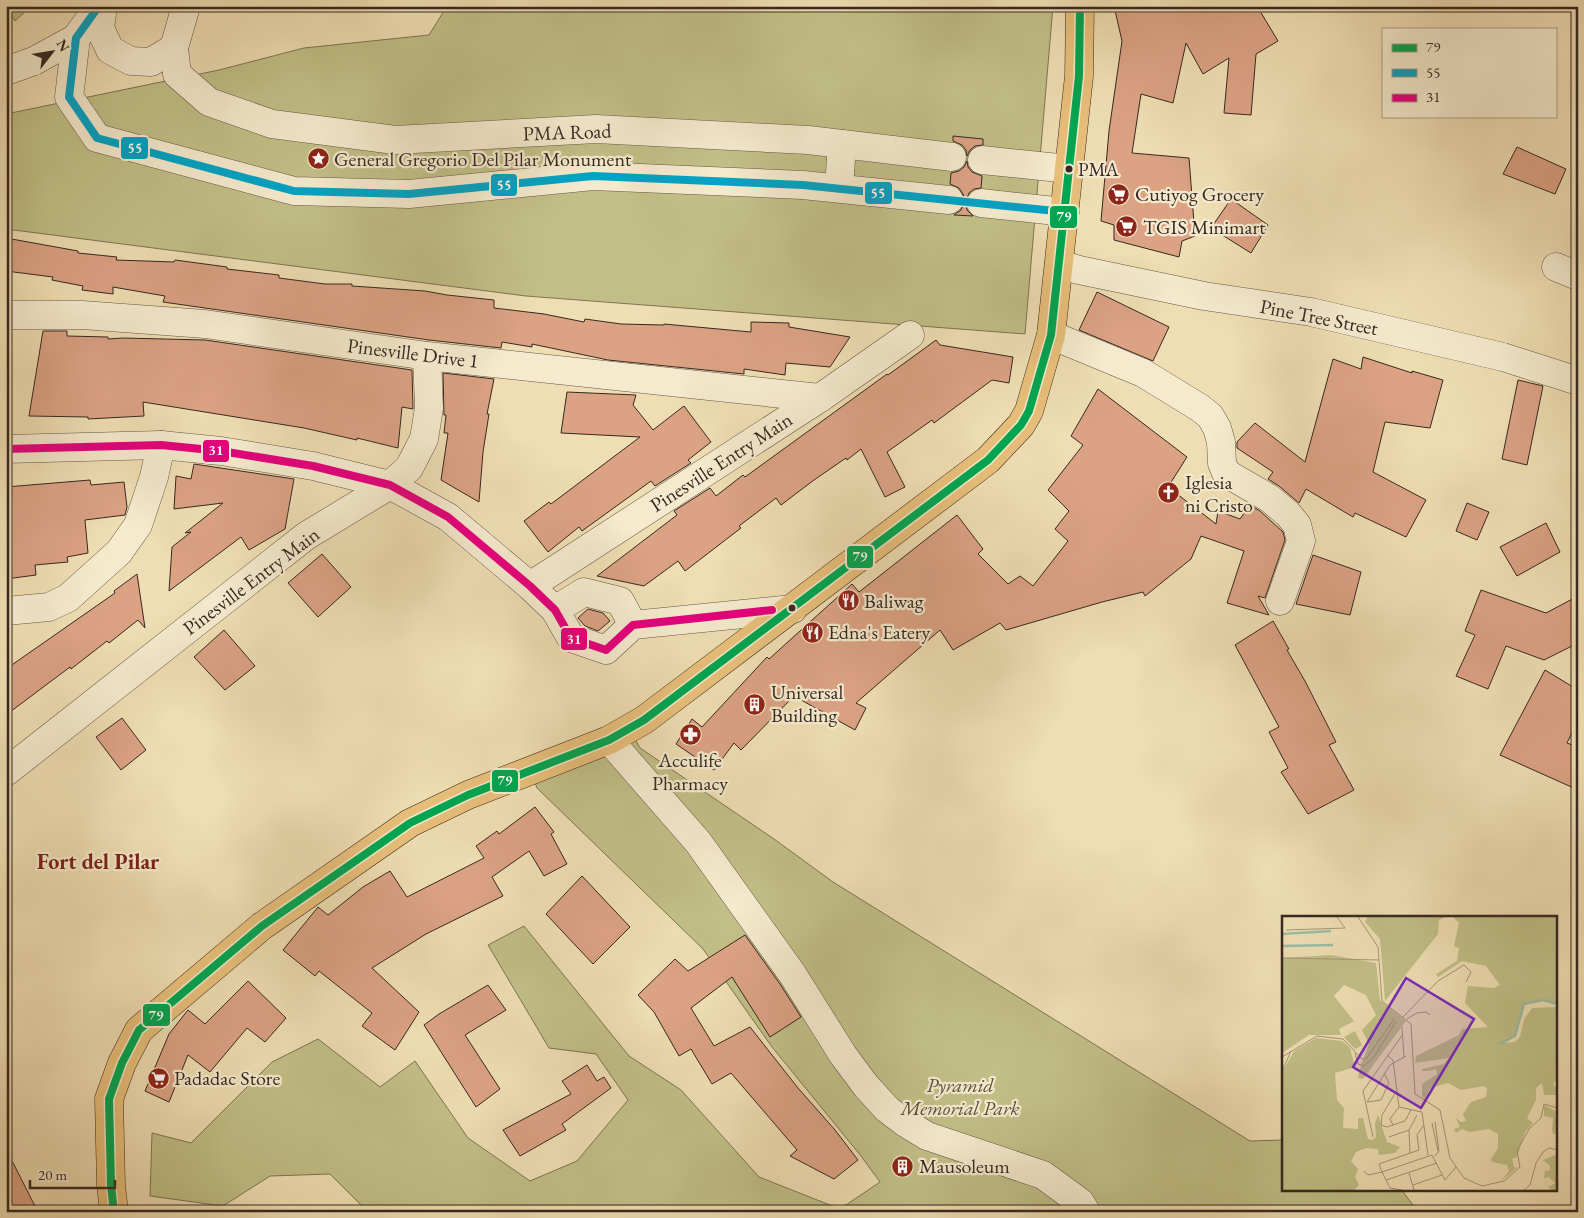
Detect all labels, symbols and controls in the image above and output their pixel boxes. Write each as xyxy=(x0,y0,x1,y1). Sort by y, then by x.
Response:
north arrow xyxy=(28,28,78,78)
legend xyxy=(1382,28,1556,118)
text: N xyxy=(53,36,74,55)
text: 79 xyxy=(1426,37,1440,56)
text: 55 xyxy=(1426,63,1440,82)
text: 31 xyxy=(1426,87,1440,106)
street label: PMA Road xyxy=(522,117,613,147)
line badge: 55 xyxy=(120,136,149,160)
text: 55 xyxy=(128,139,142,157)
place label: General Gregorio Del Pilar Monument xyxy=(334,146,632,172)
place icon: General Gregorio Del Pilar Monument xyxy=(306,147,330,171)
place label: PMA xyxy=(1078,157,1120,182)
marker: PMA xyxy=(1064,164,1074,174)
line badge: 55 xyxy=(490,173,518,197)
text: 55 xyxy=(497,176,511,194)
line badge: 55 xyxy=(864,181,893,205)
place label: Cutiyog Grocery xyxy=(1135,181,1264,207)
supermarket icon: Cutiyog Grocery xyxy=(1107,182,1131,206)
text: 55 xyxy=(871,184,885,202)
line badge: 79 xyxy=(1049,205,1078,229)
text: 79 xyxy=(1057,207,1072,225)
place label: TGIS Minimart xyxy=(1143,214,1266,240)
supermarket icon: TGIS Minimart xyxy=(1115,215,1139,239)
street label: Pine Tree Street xyxy=(1258,293,1381,341)
street label: Pinesville Drive 1 xyxy=(346,332,480,374)
street label: Pinesville Entry Main xyxy=(645,406,797,518)
line badge: 31 xyxy=(202,439,230,463)
text: 31 xyxy=(209,441,223,459)
place label: Iglesia ni Cristo xyxy=(1185,469,1253,518)
church icon: Iglesia ni Cristo xyxy=(1157,481,1181,505)
street label: Pinesville Entry Main xyxy=(178,521,325,641)
line badge: 79 xyxy=(846,545,874,569)
text: 79 xyxy=(853,547,868,565)
place label: Baliwag xyxy=(864,588,924,614)
restaurant icon: Baliwag xyxy=(836,589,860,613)
unlabelled marker xyxy=(787,603,797,613)
place label: Edna's Eatery xyxy=(828,619,930,645)
restaurant icon: Edna's Eatery xyxy=(800,620,824,644)
line badge: 31 xyxy=(560,627,588,651)
text: 31 xyxy=(567,630,581,648)
place label: Universal Building xyxy=(771,679,843,728)
building icon: Universal Building xyxy=(743,692,767,716)
pharmacy icon: Acculife Pharmacy xyxy=(678,722,702,746)
place label: Acculife Pharmacy xyxy=(652,747,728,796)
line badge: 79 xyxy=(491,769,519,793)
text: 79 xyxy=(498,771,513,789)
district label: Fort del Pilar xyxy=(37,847,160,876)
inset map xyxy=(1282,916,1556,1190)
line badge: 79 xyxy=(142,1003,171,1027)
text: 79 xyxy=(149,1006,164,1024)
place label: Padadac Store xyxy=(174,1065,281,1091)
supermarket icon: Padadac Store xyxy=(146,1066,170,1090)
park label: Pyramid Memorial Park xyxy=(899,1072,1020,1121)
place label: Mausoleum xyxy=(919,1153,1010,1179)
building icon: Mausoleum xyxy=(891,1154,915,1178)
scale bar xyxy=(30,1158,115,1190)
text: 20 m xyxy=(38,1165,67,1184)

